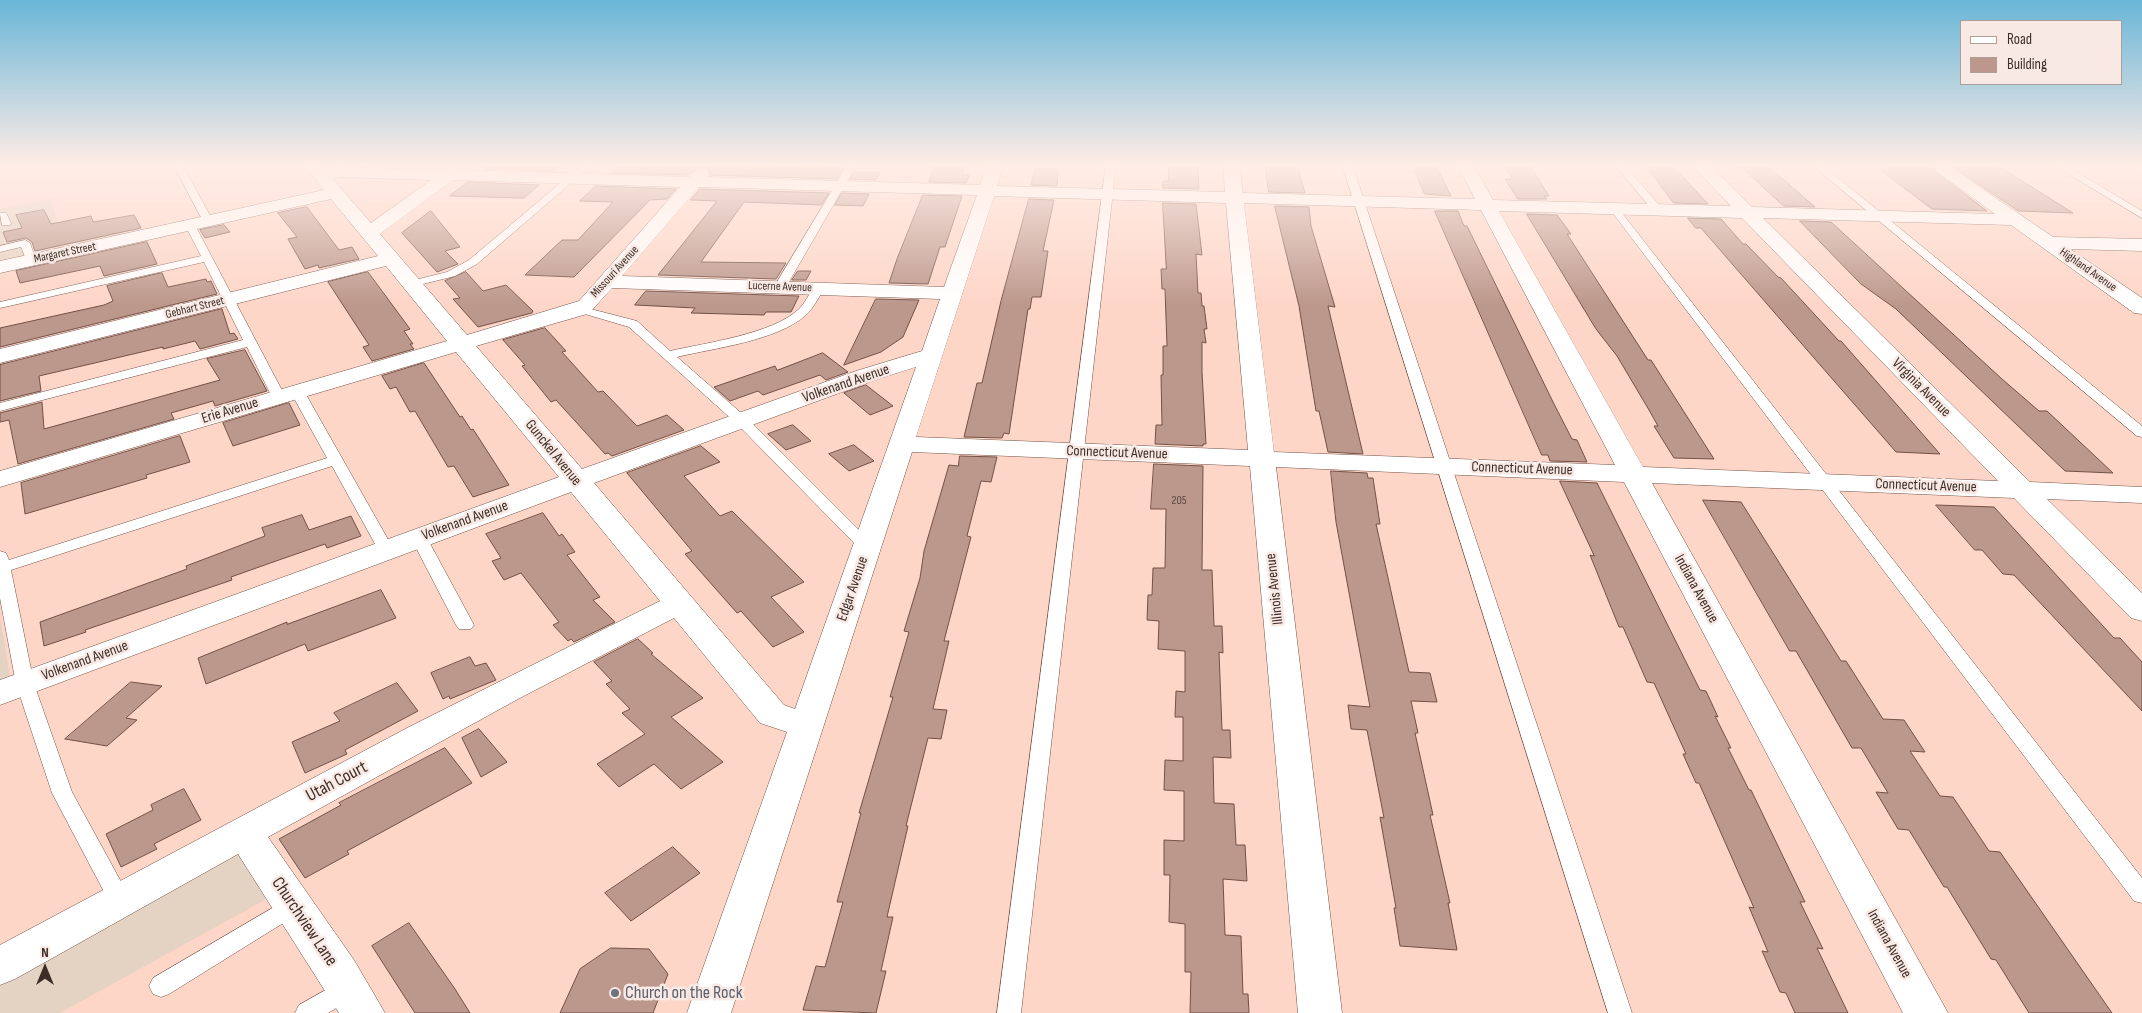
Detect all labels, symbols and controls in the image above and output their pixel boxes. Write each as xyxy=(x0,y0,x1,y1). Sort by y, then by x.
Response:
legend xyxy=(1960,20,2122,85)
text: Road xyxy=(2007,30,2032,49)
text: Building xyxy=(2007,55,2047,74)
street label: Margaret Street xyxy=(33,239,97,267)
street label: Missouri Avenue xyxy=(588,243,642,301)
street label: Highland Avenue xyxy=(2057,245,2119,295)
street label: Lucerne Avenue xyxy=(748,279,812,295)
street label: Gebhart Street xyxy=(164,294,226,322)
street label: Virginia Avenue xyxy=(1888,355,1954,421)
street label: Volkenand Avenue xyxy=(800,361,892,407)
street label: Erie Avenue xyxy=(199,394,261,428)
street label: Gunckel Avenue xyxy=(521,416,585,490)
street label: Connecticut Avenue xyxy=(1066,442,1168,464)
street label: Connecticut Avenue xyxy=(1471,458,1573,480)
street label: Connecticut Avenue xyxy=(1875,475,1977,497)
house number: 205 xyxy=(1171,494,1187,508)
street label: Volkenand Avenue xyxy=(419,497,511,545)
street label: Illinois Avenue xyxy=(1262,552,1288,626)
street label: Indiana Avenue xyxy=(1670,552,1722,626)
street label: Edgar Avenue xyxy=(834,554,872,624)
street label: Volkenand Avenue xyxy=(39,637,131,685)
street label: Utah Court xyxy=(303,757,371,807)
street label: Churchview Lane xyxy=(266,873,342,971)
street label: Indiana Avenue xyxy=(1863,907,1915,981)
north arrow xyxy=(20,943,70,993)
text: N xyxy=(41,944,49,961)
place label: Church on the Rock xyxy=(625,982,743,1004)
marker: Church on the Rock xyxy=(609,987,621,999)

